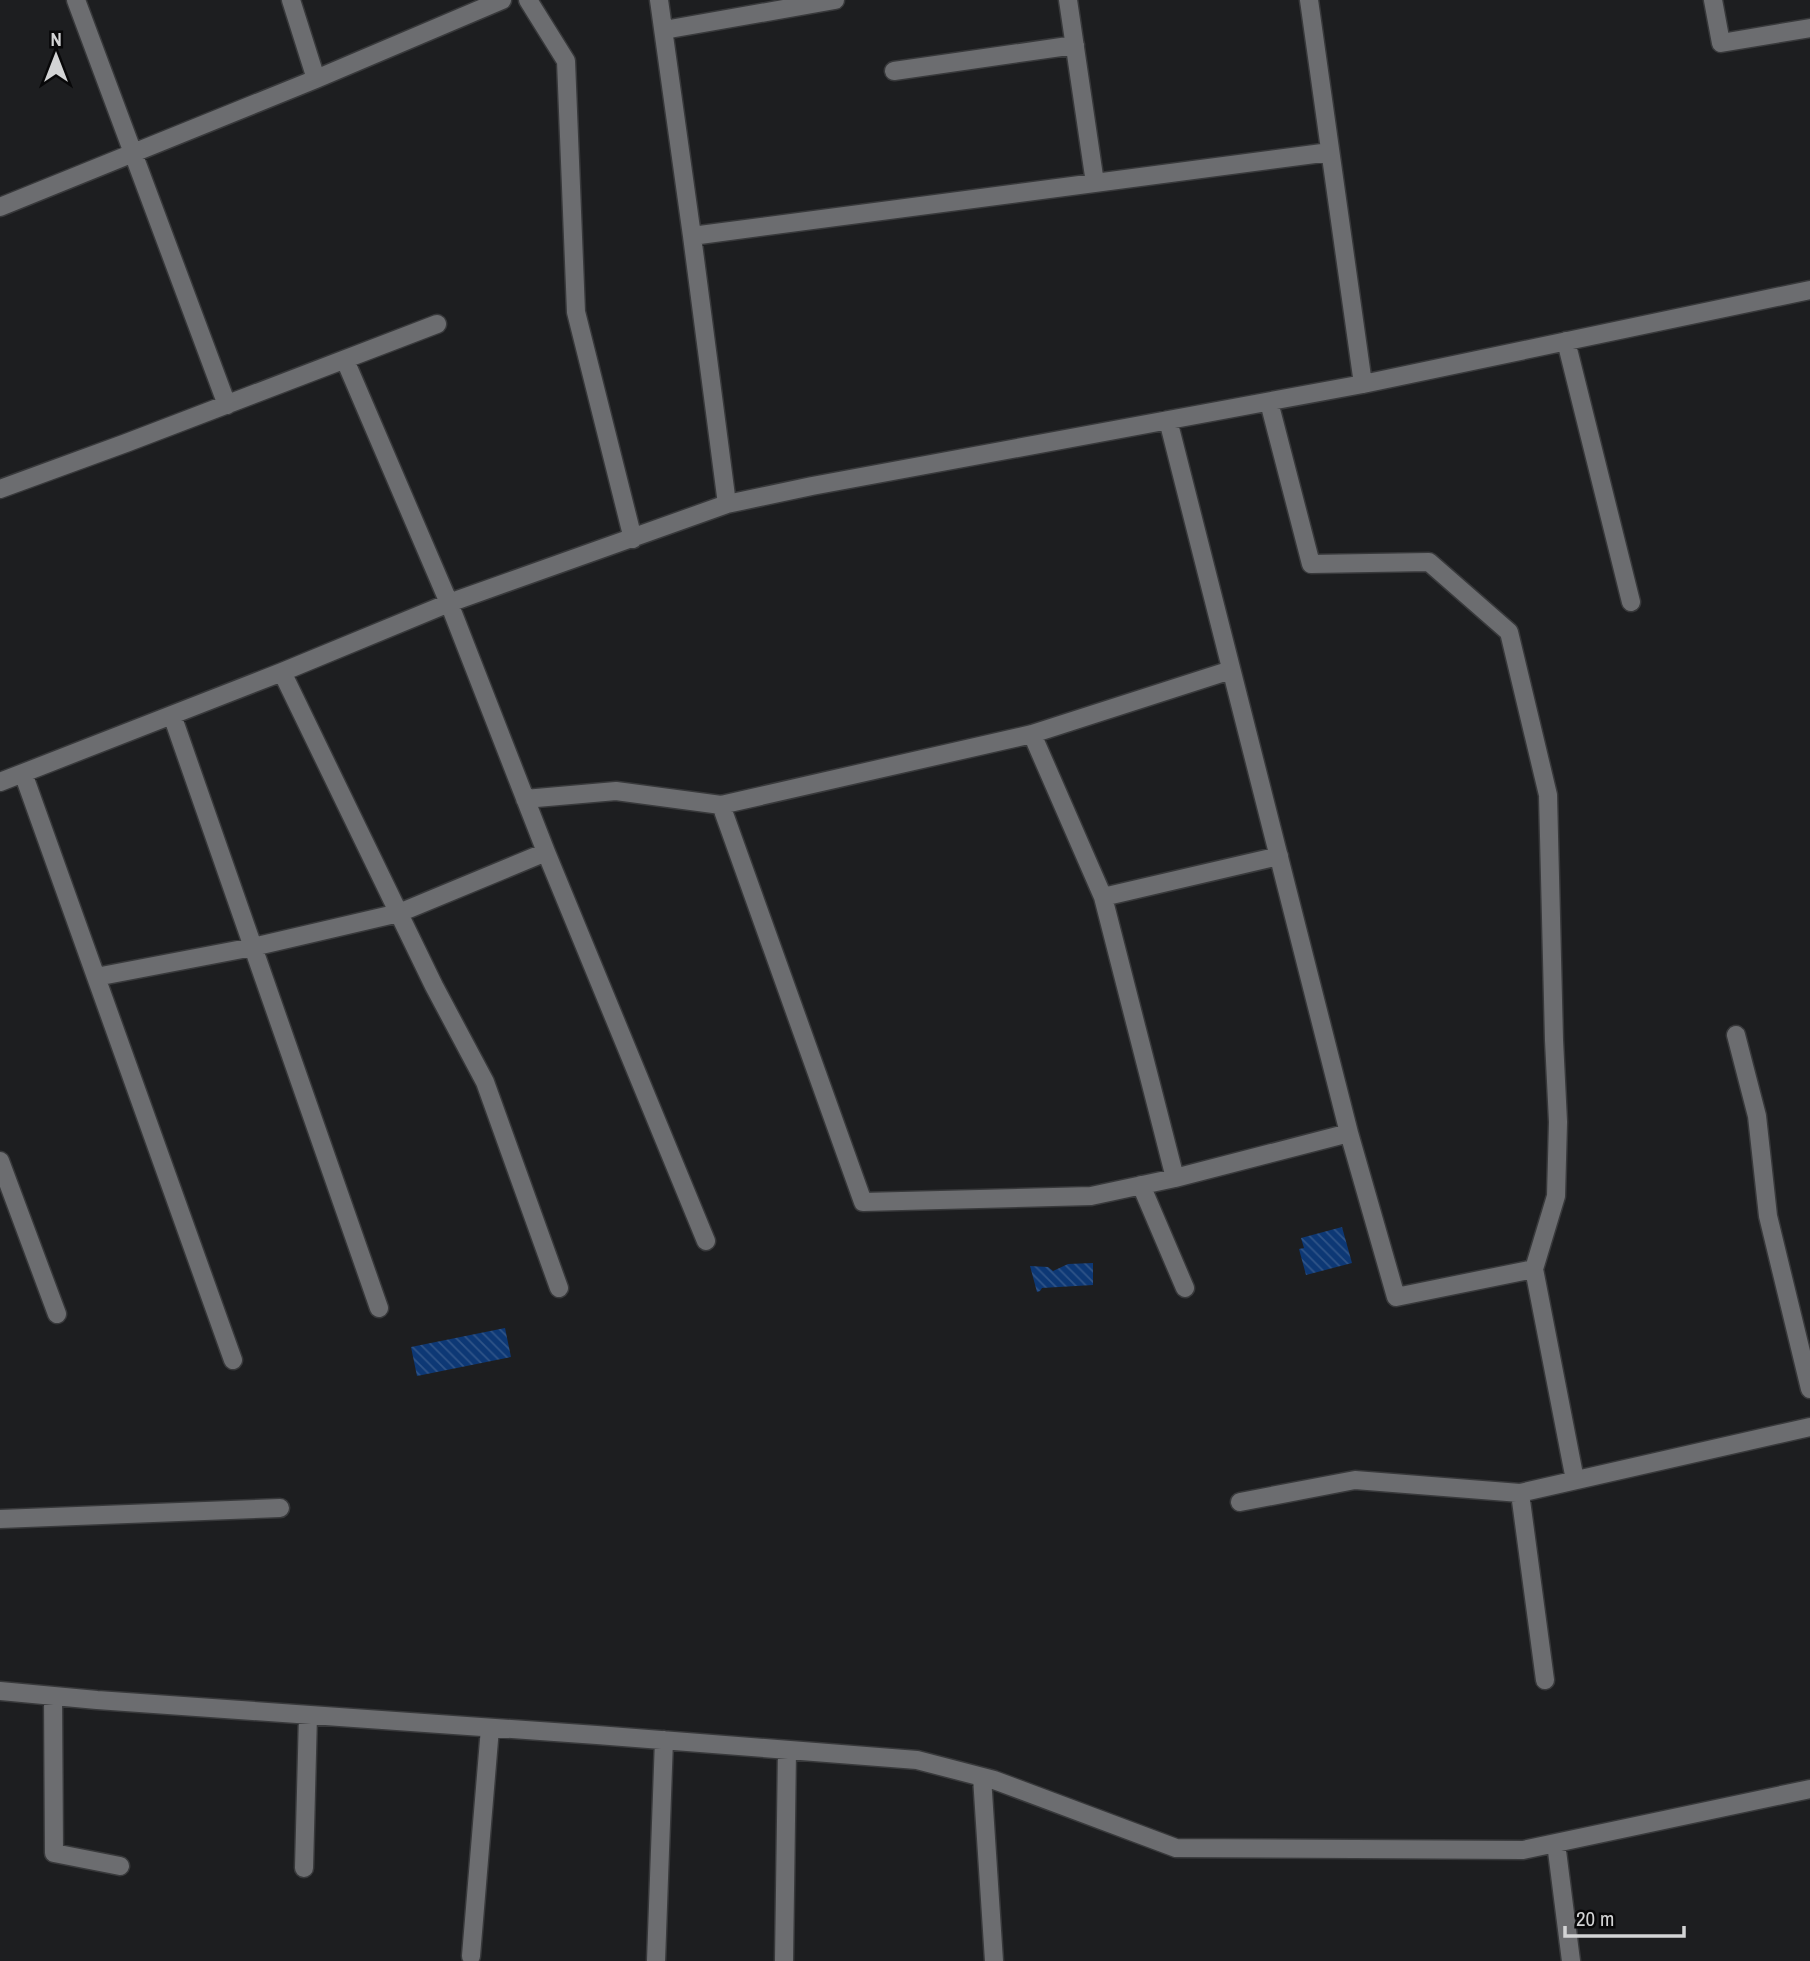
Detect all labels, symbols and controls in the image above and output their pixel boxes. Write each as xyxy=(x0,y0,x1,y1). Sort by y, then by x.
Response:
north arrow xyxy=(21,21,91,91)
text: N xyxy=(50,26,62,52)
scale bar xyxy=(1565,1895,1684,1939)
text: 20 m xyxy=(1576,1904,1614,1933)

